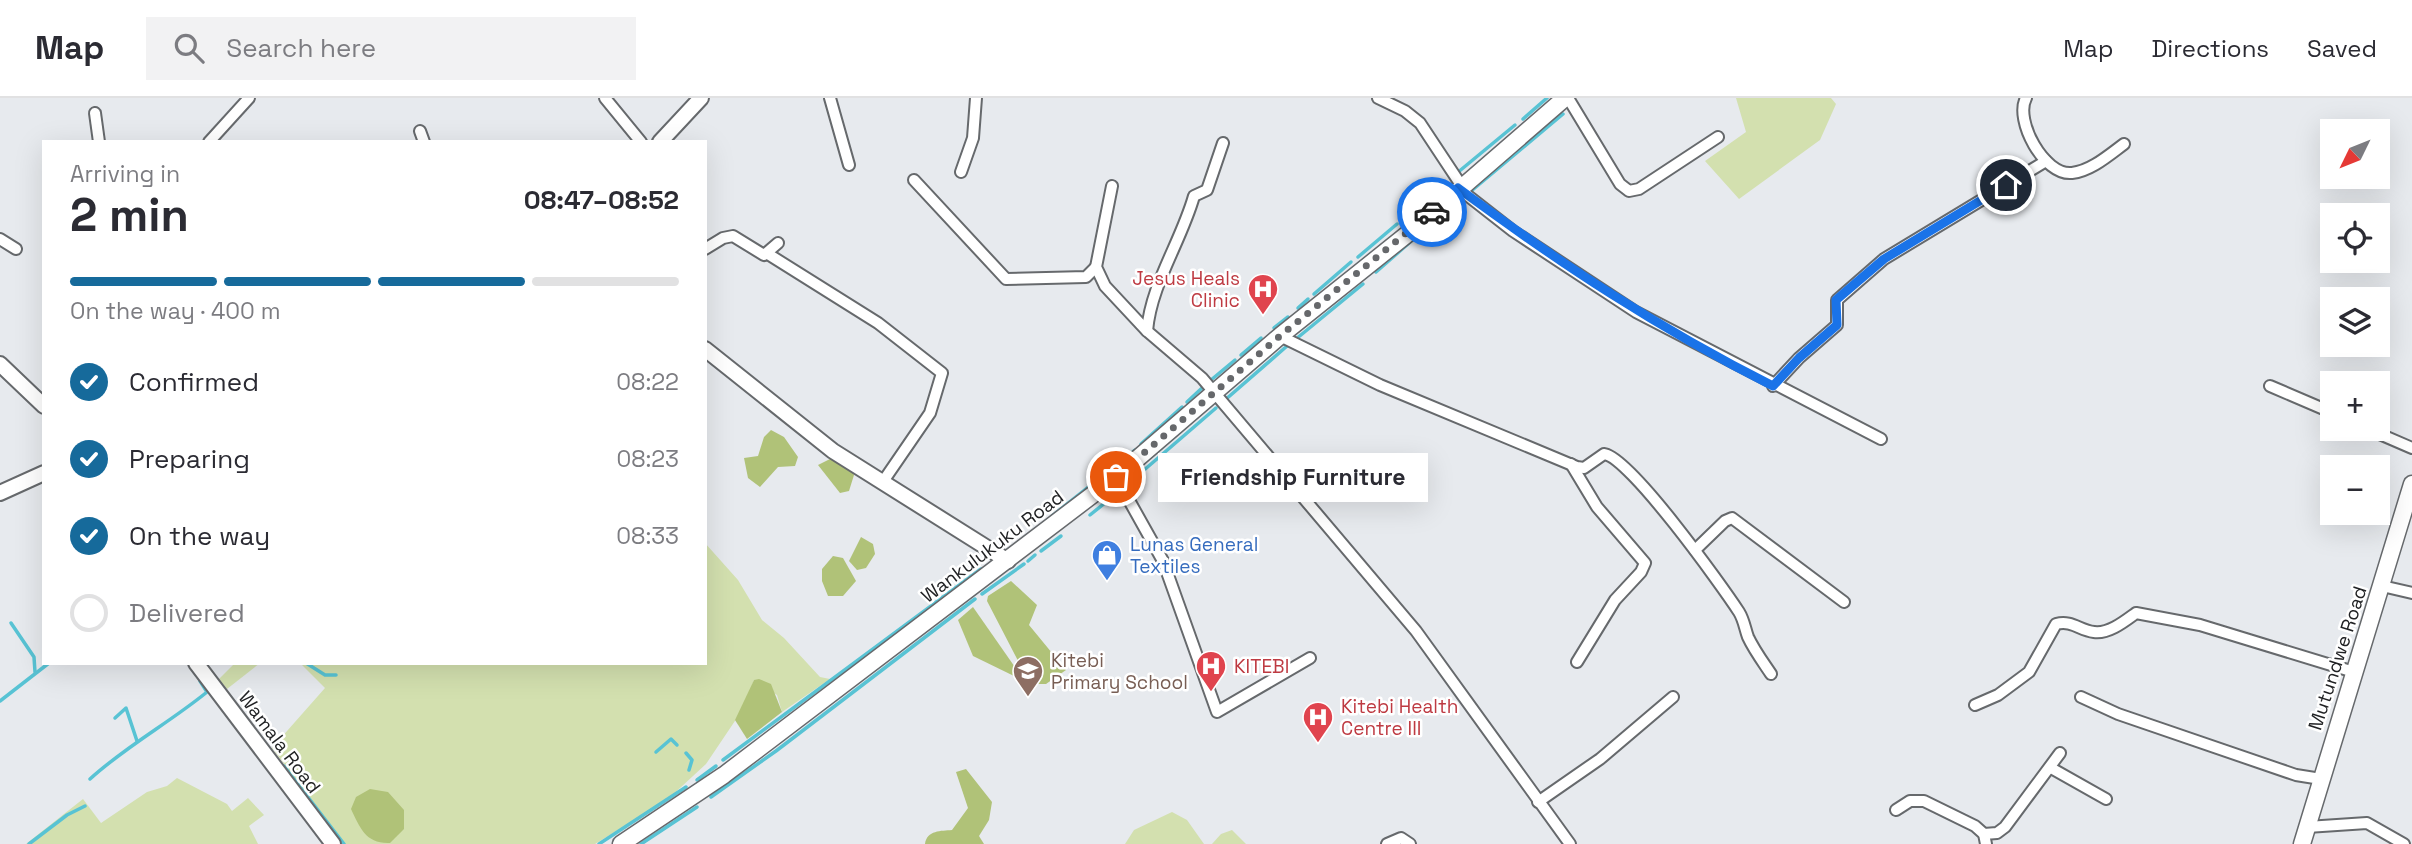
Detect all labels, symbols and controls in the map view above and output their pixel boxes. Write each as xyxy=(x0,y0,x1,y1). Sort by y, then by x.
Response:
search box xyxy=(146,17,636,80)
text: Map xyxy=(35,27,104,69)
icon: search xyxy=(170,29,208,67)
text: Search here xyxy=(226,31,376,65)
text: Map xyxy=(2063,33,2113,64)
text: Directions xyxy=(2151,33,2269,64)
text: Saved xyxy=(2307,33,2377,64)
north arrow xyxy=(2320,119,2390,189)
map controls xyxy=(2320,119,2390,525)
pin xyxy=(1976,155,2036,215)
text: Arriving in xyxy=(70,159,180,189)
icon: home xyxy=(1987,166,2025,204)
courier xyxy=(1397,177,1467,247)
text: 08:47–08:52 xyxy=(524,183,679,217)
text: 2 min xyxy=(70,186,189,244)
icon: car xyxy=(1413,193,1451,231)
button: locate xyxy=(2320,203,2390,273)
place label: Jesus Heals Clinic xyxy=(1132,266,1240,313)
hospital icon: Jesus Heals Clinic xyxy=(1246,272,1280,316)
button: layers xyxy=(2320,287,2390,357)
text: On the way · 400 m xyxy=(70,296,281,326)
icon: check xyxy=(70,363,108,401)
text: Confirmed xyxy=(129,365,259,399)
text: 08:22 xyxy=(616,367,679,397)
button: + xyxy=(2320,371,2390,441)
icon: check xyxy=(70,440,108,478)
text: Preparing xyxy=(129,442,250,476)
text: 08:23 xyxy=(616,444,679,474)
pin xyxy=(1086,447,1146,507)
callout: Friendship Furniture xyxy=(1158,452,1428,502)
button: − xyxy=(2320,455,2390,525)
icon: bag xyxy=(1097,458,1135,496)
text: Friendship Furniture xyxy=(1181,462,1405,492)
street label: Wankulukuku Road xyxy=(916,485,1069,608)
icon: check xyxy=(70,517,108,555)
text: On the way xyxy=(129,519,270,553)
text: 08:33 xyxy=(616,521,679,551)
place label: Lunas General Textiles xyxy=(1130,532,1258,579)
shop icon: Lunas General Textiles xyxy=(1090,538,1124,582)
street label: Mutundwe Road xyxy=(2302,583,2373,733)
text: Delivered xyxy=(129,596,245,630)
place label: Kitebi Primary School xyxy=(1051,648,1188,695)
hospital icon: KITEBI xyxy=(1194,649,1228,693)
school or university icon: Kitebi Primary School xyxy=(1011,654,1045,698)
place label: KITEBI xyxy=(1234,654,1289,679)
street label: Wamala Road xyxy=(233,686,326,798)
place label: Kitebi Health Centre III xyxy=(1341,694,1458,741)
hospital icon: Kitebi Health Centre III xyxy=(1301,700,1335,744)

